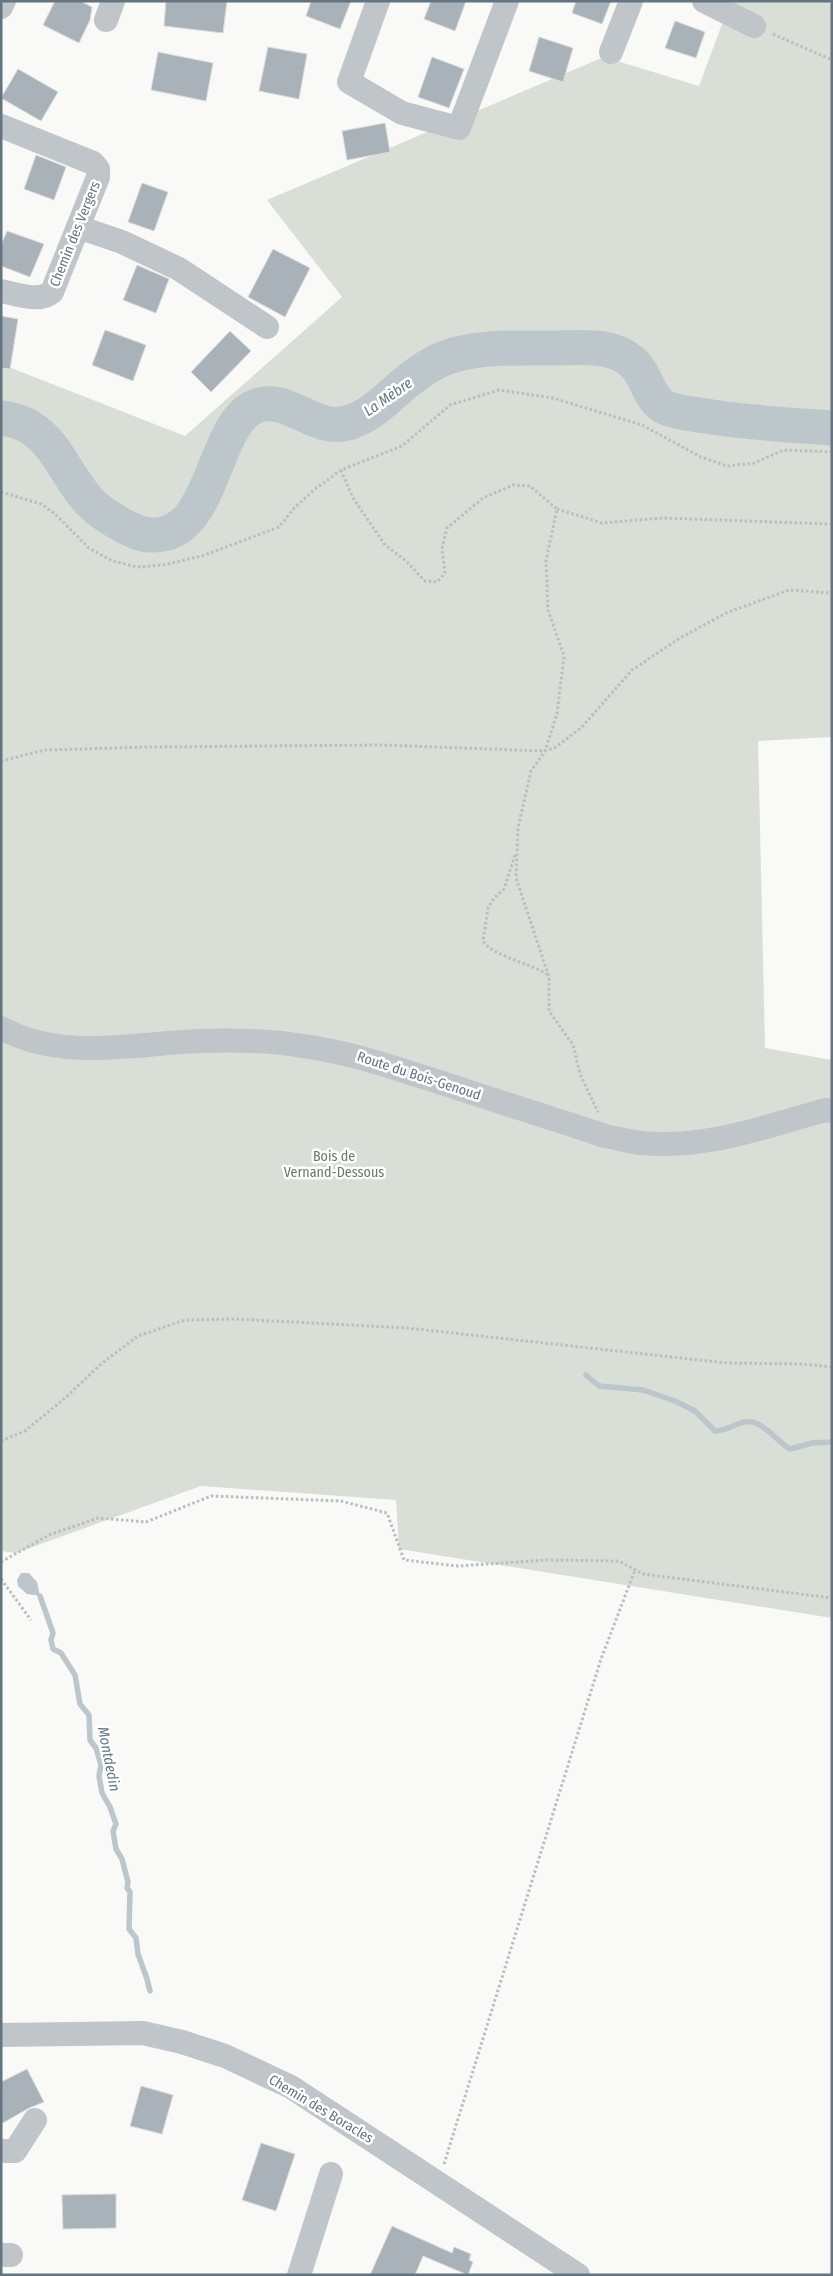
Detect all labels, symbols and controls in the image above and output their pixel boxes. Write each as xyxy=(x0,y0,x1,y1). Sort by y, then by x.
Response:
street label: Chemin des Vergers xyxy=(46,179,104,289)
water label: La Mèbre xyxy=(360,374,416,420)
street label: Route du Bois-Genoud xyxy=(355,1048,483,1104)
park label: Bois de Vernand-Dessous xyxy=(284,1148,384,1181)
water label: Montdedin xyxy=(94,1725,124,1793)
street label: Chemin des Boracles xyxy=(266,2071,376,2147)

